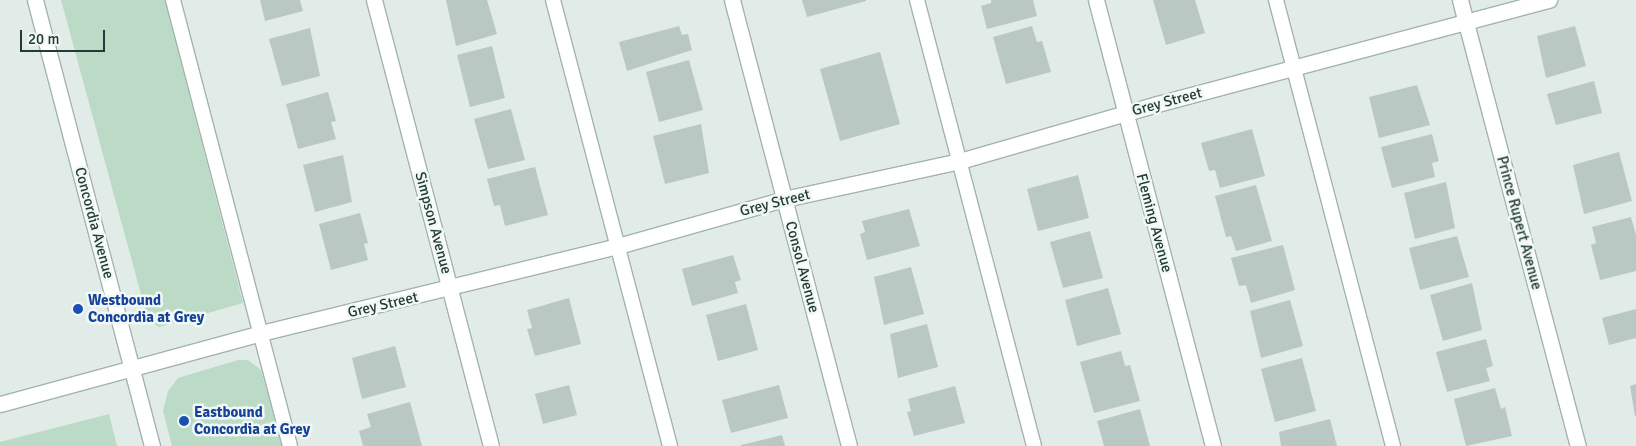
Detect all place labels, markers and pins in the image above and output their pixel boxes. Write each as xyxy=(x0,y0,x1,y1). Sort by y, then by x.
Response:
place label: Westbound Concordia at Grey xyxy=(88,291,204,326)
marker: Westbound Concordia at Grey xyxy=(72,303,84,315)
place label: Eastbound Concordia at Grey xyxy=(194,403,310,438)
marker: Eastbound Concordia at Grey xyxy=(178,415,190,427)

